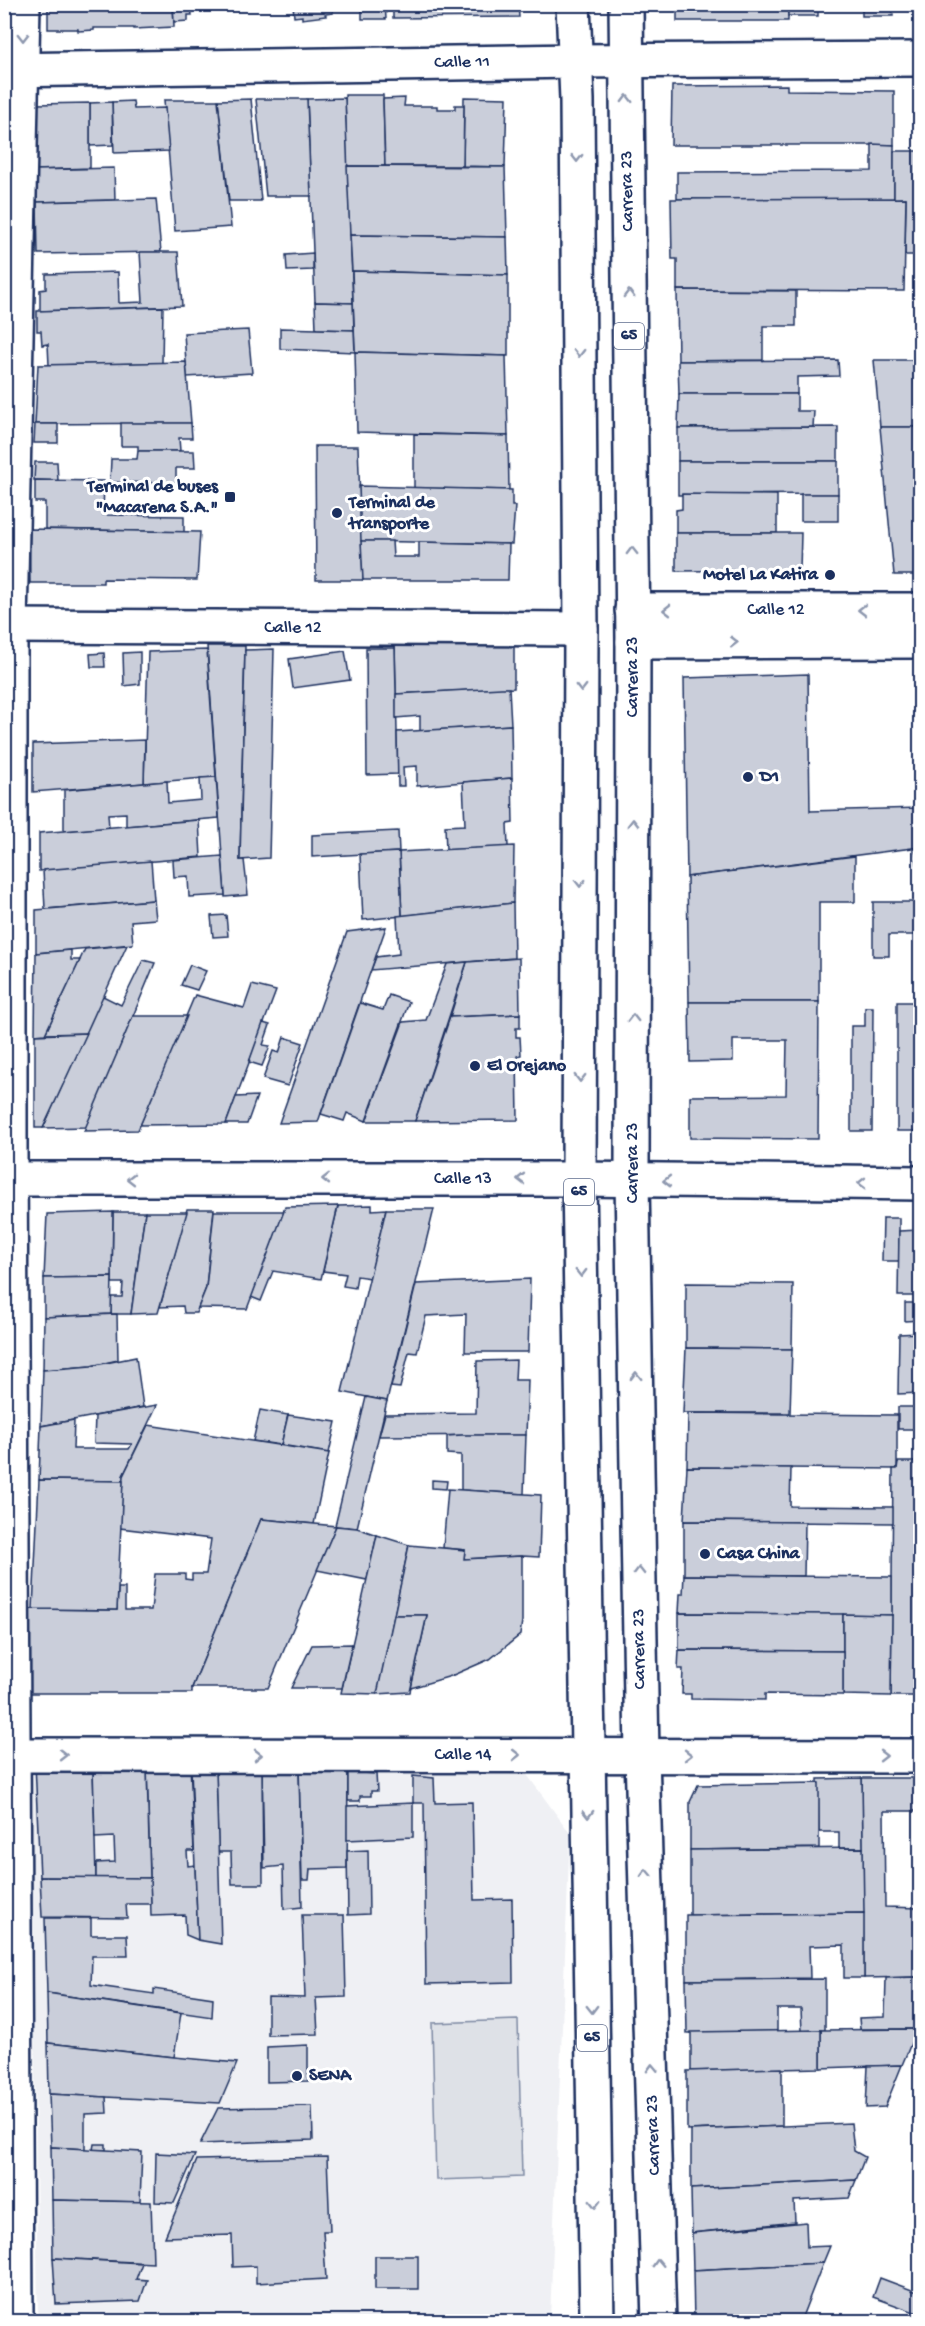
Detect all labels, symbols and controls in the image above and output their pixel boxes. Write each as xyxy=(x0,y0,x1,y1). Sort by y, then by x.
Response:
one-way arrow xyxy=(17,33,29,42)
street label: Calle 11 xyxy=(434,52,490,74)
one-way arrow xyxy=(621,94,633,103)
street label: Carrera 23 xyxy=(617,151,639,231)
one-way arrow xyxy=(571,154,583,163)
one-way arrow xyxy=(623,289,635,298)
road number: 65 xyxy=(614,323,644,349)
one-way arrow xyxy=(573,349,585,358)
place label: Terminal de buses "Macarena S.A." xyxy=(85,477,219,519)
marker: Terminal de buses "Macarena S.A." xyxy=(223,490,237,504)
place label: Terminal de transporte xyxy=(347,493,436,535)
marker: Terminal de transporte xyxy=(330,506,344,520)
one-way arrow xyxy=(625,547,638,556)
place label: Motel La Katira xyxy=(703,565,819,586)
marker: Motel La Katira xyxy=(823,568,837,582)
street label: Calle 12 xyxy=(747,600,805,621)
one-way arrow xyxy=(663,604,672,616)
one-way arrow xyxy=(858,604,867,616)
street label: Calle 12 xyxy=(264,618,322,639)
one-way arrow xyxy=(729,636,738,648)
street label: Carrera 23 xyxy=(623,637,644,717)
one-way arrow xyxy=(575,683,587,692)
place label: D1 xyxy=(758,767,779,788)
marker: D1 xyxy=(741,770,755,784)
one-way arrow xyxy=(627,818,639,827)
one-way arrow xyxy=(574,878,586,887)
one-way arrow xyxy=(627,1013,639,1022)
place label: El Orejano xyxy=(487,1056,567,1077)
marker: El Orejano xyxy=(468,1059,482,1073)
one-way arrow xyxy=(574,1073,586,1082)
street label: Carrera 23 xyxy=(623,1123,644,1203)
street label: Calle 13 xyxy=(434,1169,492,1190)
one-way arrow xyxy=(126,1173,135,1185)
one-way arrow xyxy=(321,1173,330,1185)
one-way arrow xyxy=(516,1173,525,1185)
one-way arrow xyxy=(663,1175,672,1187)
one-way arrow xyxy=(858,1177,867,1189)
road number: 65 xyxy=(564,1179,594,1205)
one-way arrow xyxy=(574,1268,587,1277)
one-way arrow xyxy=(630,1371,642,1380)
place label: Casa China xyxy=(716,1544,801,1565)
marker: Casa China xyxy=(698,1547,712,1561)
one-way arrow xyxy=(633,1566,645,1575)
street label: Carrera 23 xyxy=(629,1609,651,1689)
street label: Calle 14 xyxy=(434,1745,492,1766)
one-way arrow xyxy=(58,1749,67,1761)
one-way arrow xyxy=(253,1749,262,1761)
one-way arrow xyxy=(511,1749,520,1761)
one-way arrow xyxy=(683,1749,692,1761)
one-way arrow xyxy=(878,1750,887,1762)
one-way arrow xyxy=(582,1809,594,1818)
one-way arrow xyxy=(640,1869,652,1878)
one-way arrow xyxy=(585,2004,598,2013)
road number: 65 xyxy=(577,2025,607,2051)
one-way arrow xyxy=(646,2064,658,2073)
place label: SENA xyxy=(309,2066,352,2087)
marker: SENA xyxy=(290,2069,304,2083)
street label: Carrera 23 xyxy=(642,2094,666,2176)
one-way arrow xyxy=(589,2199,601,2208)
one-way arrow xyxy=(651,2259,664,2268)

